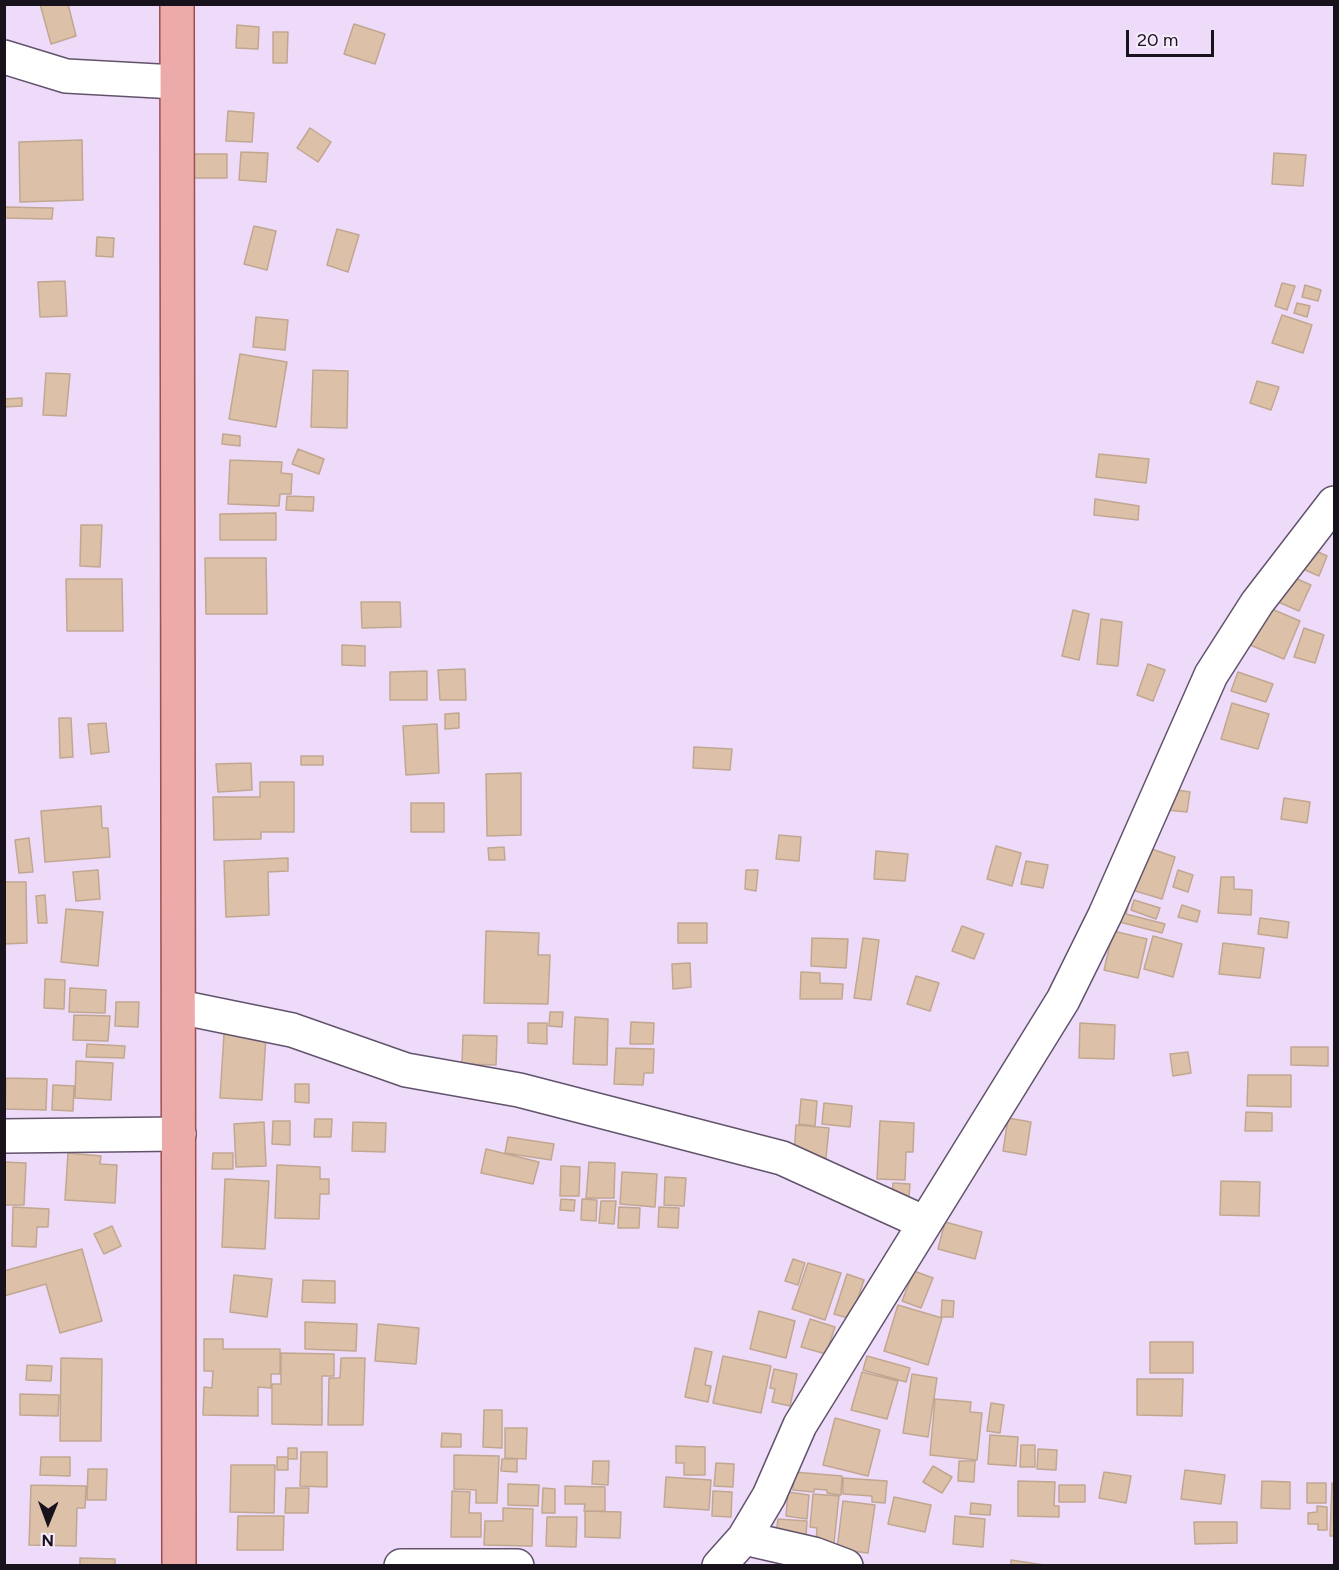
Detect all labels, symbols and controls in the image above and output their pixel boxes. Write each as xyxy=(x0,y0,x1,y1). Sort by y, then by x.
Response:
scale bar xyxy=(1129,18,1218,56)
text: 20 m xyxy=(1137,29,1178,51)
north arrow xyxy=(18,1492,78,1552)
text: N xyxy=(41,1531,54,1550)

